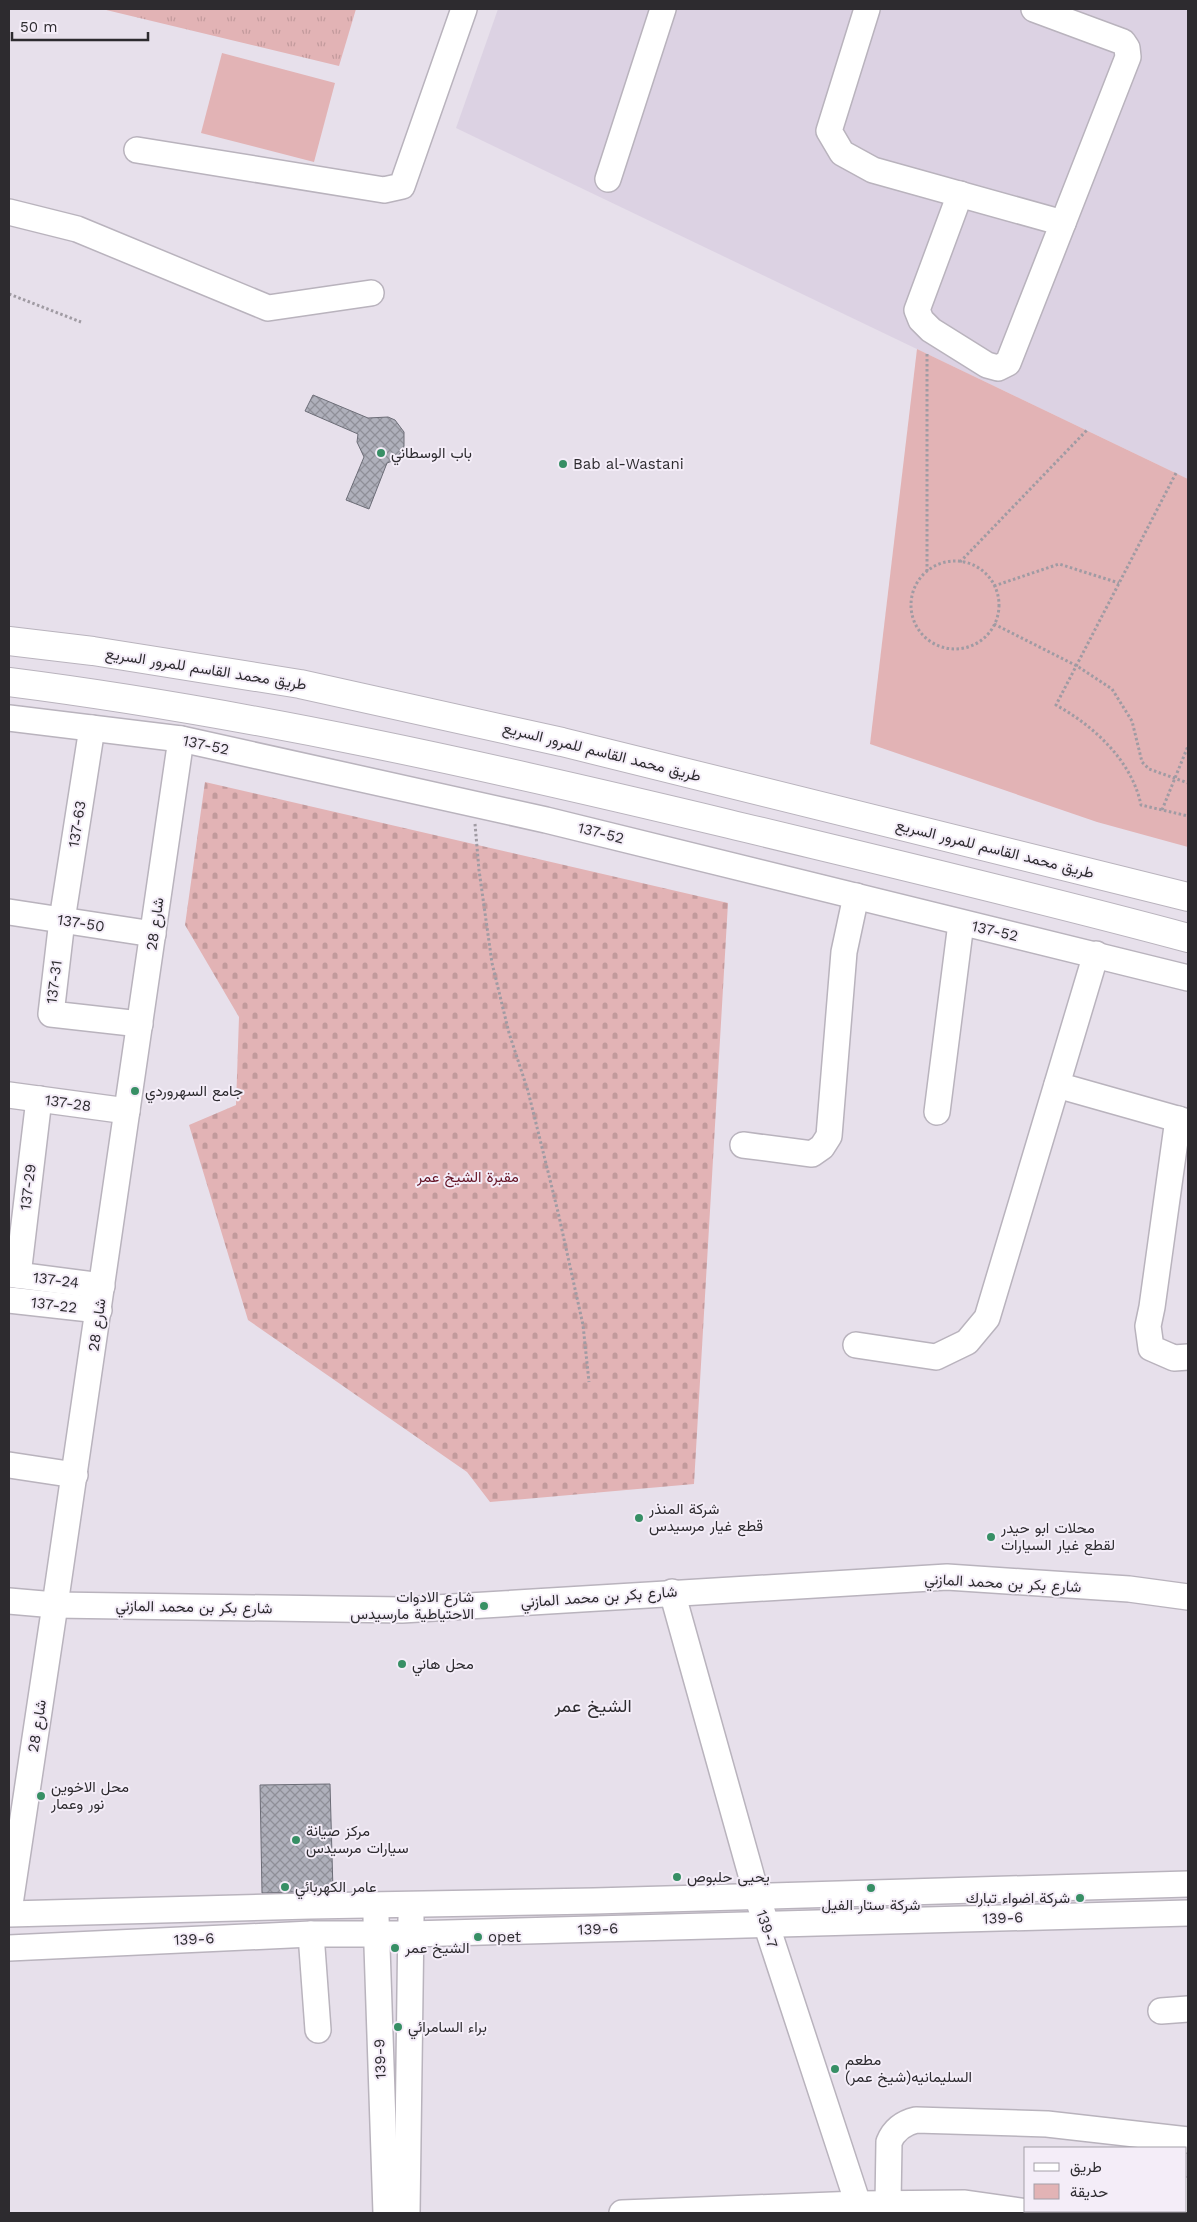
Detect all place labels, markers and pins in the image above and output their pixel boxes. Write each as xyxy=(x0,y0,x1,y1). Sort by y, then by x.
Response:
place label: باب الوسطاني xyxy=(391,444,472,466)
marker: باب الوسطاني xyxy=(375,447,387,459)
place label: Bab al-Wastani xyxy=(573,455,684,473)
marker: Bab al-Wastani xyxy=(557,458,569,470)
place label: جامع السهروردي xyxy=(145,1082,243,1104)
marker: جامع السهروردي xyxy=(129,1085,141,1097)
place label: شركة المنذر قطع غيار مرسيدس xyxy=(648,1500,763,1537)
marker: شركة المنذر قطع غيار مرسيدس xyxy=(633,1512,645,1524)
place label: محلات ابو حيدر لقطع غيار السيارات xyxy=(1000,1519,1115,1556)
marker: محلات ابو حيدر لقطع غيار السيارات xyxy=(985,1531,997,1543)
place label: شارع الادوات الاحتياطية مارسيدس xyxy=(350,1588,474,1624)
marker: شارع الادوات الاحتياطية مارسيدس xyxy=(478,1600,490,1612)
place label: محل هاني xyxy=(412,1655,474,1677)
marker: محل هاني xyxy=(396,1658,408,1670)
place label: محل الاخوين نور وعمار xyxy=(50,1778,129,1813)
marker: محل الاخوين نور وعمار xyxy=(35,1790,47,1802)
place label: مركز صيانة سيارات مرسيدس xyxy=(306,1822,409,1858)
marker: مركز صيانة سيارات مرسيدس xyxy=(290,1834,302,1846)
place label: يحيى حلبوص xyxy=(687,1868,770,1887)
marker: يحيى حلبوص xyxy=(671,1871,683,1883)
place label: عامر الكهربائي xyxy=(295,1878,377,1900)
marker: عامر الكهربائي xyxy=(279,1881,291,1893)
marker: شركة ستار الفيل xyxy=(865,1882,877,1894)
place label: شركة اضواء تبارك xyxy=(966,1889,1070,1907)
marker: شركة اضواء تبارك xyxy=(1074,1892,1086,1904)
place label: شركة ستار الفيل xyxy=(822,1896,921,1914)
place label: opet xyxy=(488,1928,522,1946)
marker: opet xyxy=(472,1931,484,1943)
place label: الشيخ عمر xyxy=(404,1939,469,1959)
marker: الشيخ عمر xyxy=(389,1942,401,1954)
place label: براء السامرائي xyxy=(408,2018,487,2040)
marker: براء السامرائي xyxy=(392,2021,404,2033)
place label: مطعم السليمانيه(شيخ عمر) xyxy=(845,2051,972,2088)
marker: مطعم السليمانيه(شيخ عمر) xyxy=(829,2063,841,2075)

